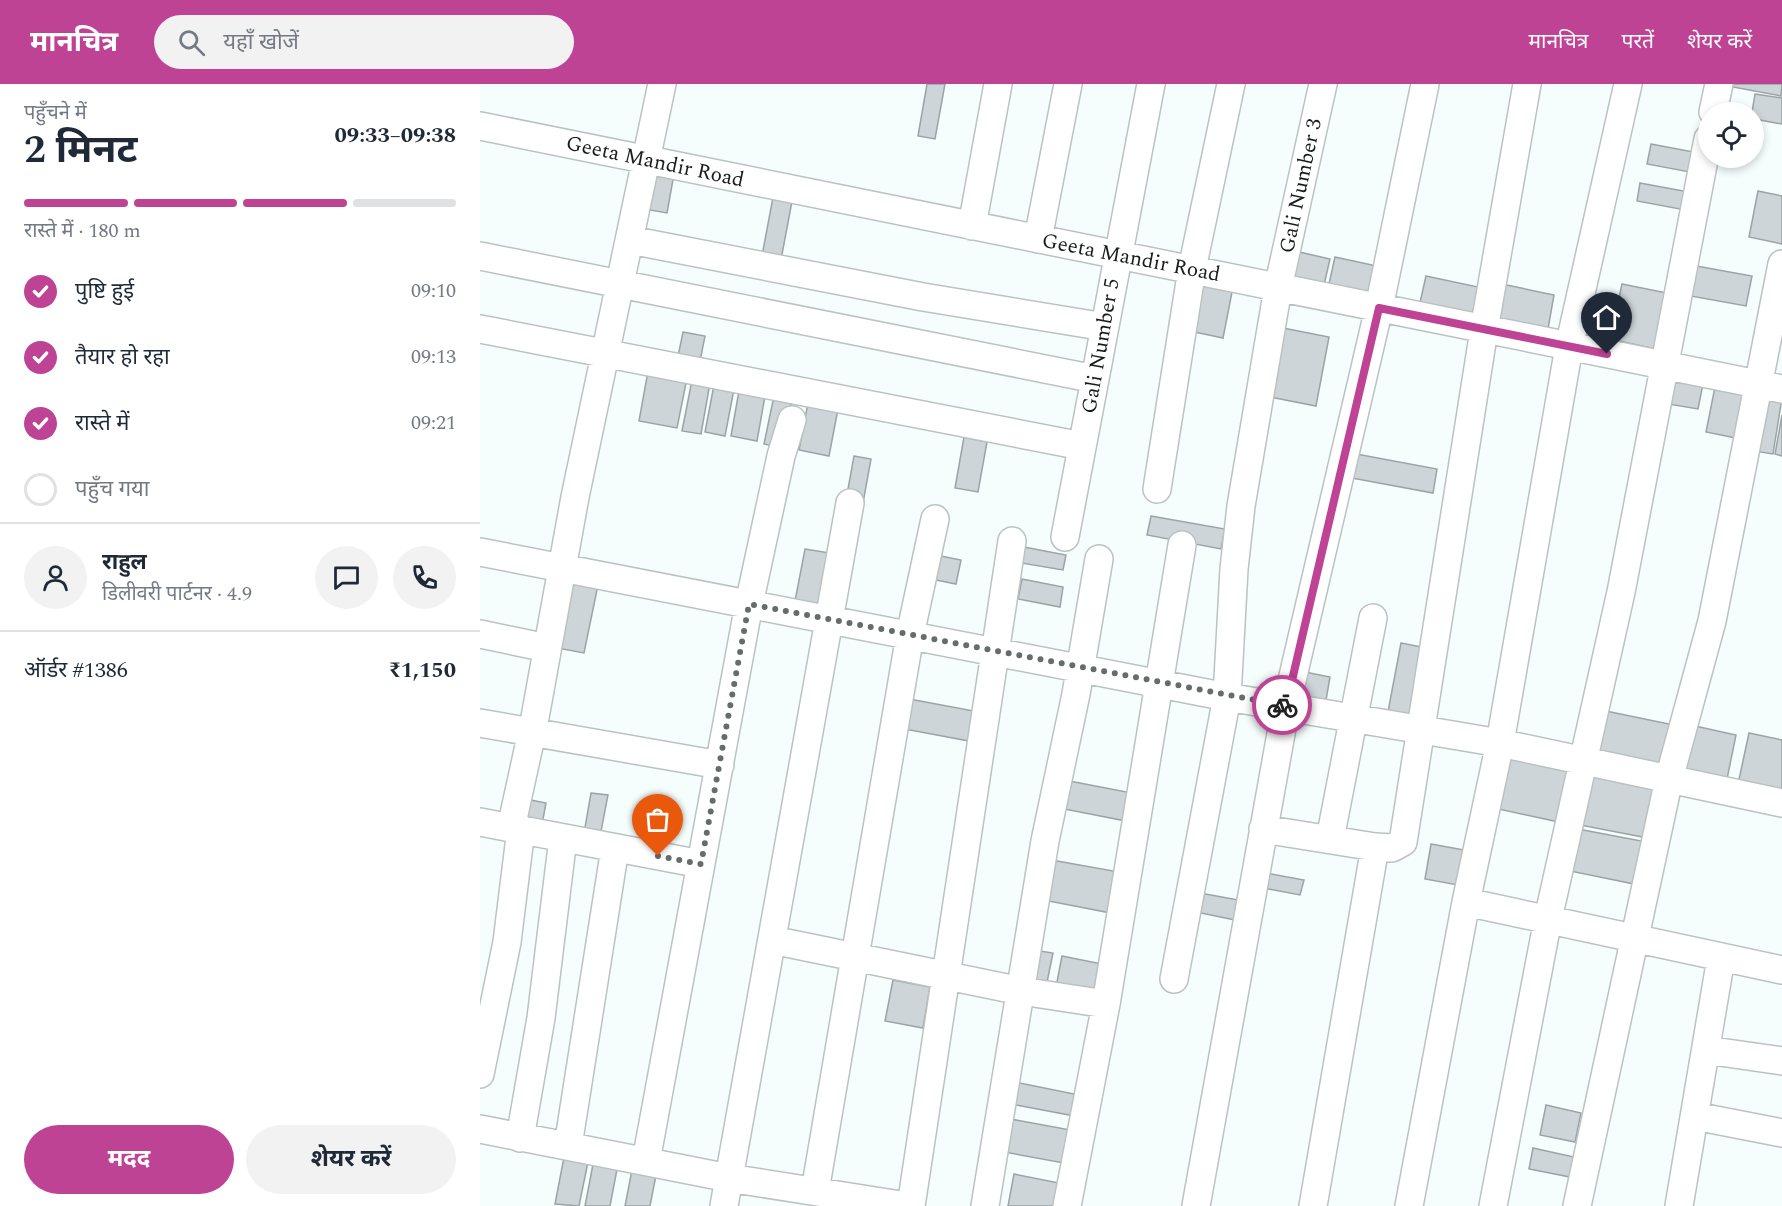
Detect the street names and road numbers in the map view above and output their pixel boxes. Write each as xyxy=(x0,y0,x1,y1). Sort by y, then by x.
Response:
street label: Gali Number 3 xyxy=(1271,115,1331,256)
street label: Geeta Mandir Road xyxy=(563,128,747,196)
street label: Geeta Mandir Road xyxy=(1039,225,1223,291)
street label: Gali Number 5 xyxy=(1073,276,1129,416)

